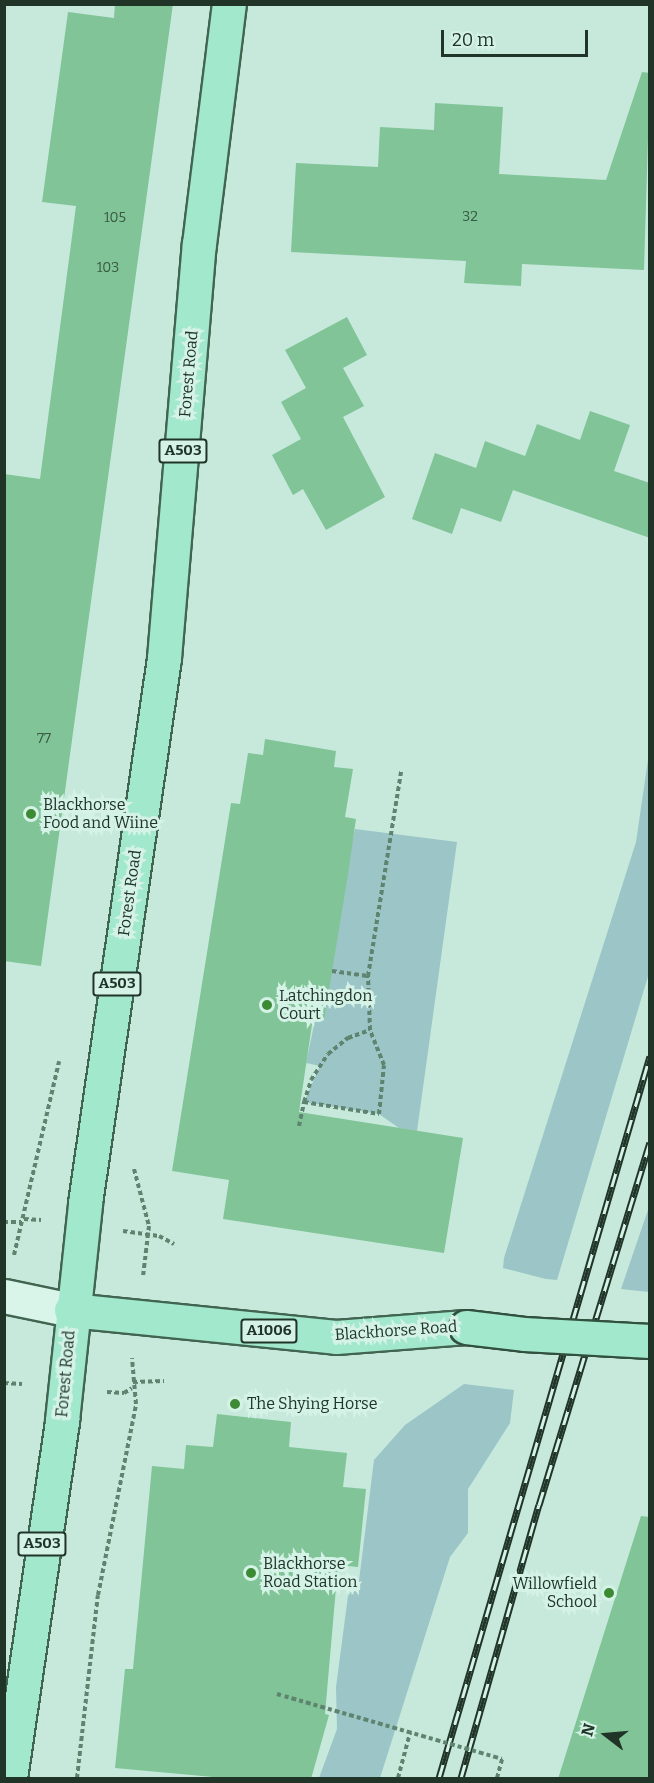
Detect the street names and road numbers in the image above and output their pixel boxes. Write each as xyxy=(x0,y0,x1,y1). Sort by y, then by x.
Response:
street label: Forest Road xyxy=(176,330,202,418)
road number: A503 xyxy=(158,439,208,463)
street label: Forest Road xyxy=(114,849,146,937)
road number: A503 xyxy=(92,972,142,996)
street label: Blackhorse Road xyxy=(334,1317,458,1345)
road number: A1006 xyxy=(239,1319,299,1343)
street label: Forest Road xyxy=(53,1330,79,1418)
road number: A503 xyxy=(16,1532,68,1556)

